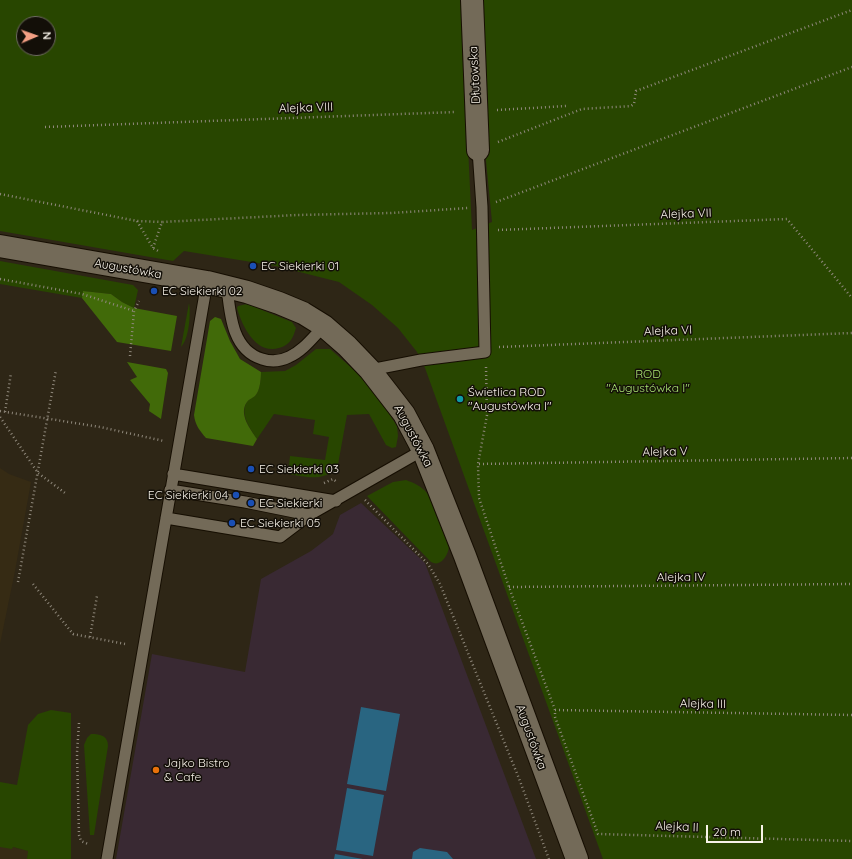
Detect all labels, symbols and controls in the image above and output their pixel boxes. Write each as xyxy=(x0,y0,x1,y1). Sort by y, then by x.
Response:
north arrow xyxy=(16,16,56,56)
text: N xyxy=(40,31,54,40)
street label: Dłutowska xyxy=(466,46,484,104)
street label: Alejka VIII xyxy=(279,100,333,116)
street label: Alejka VII xyxy=(660,206,712,222)
street label: Augustówka xyxy=(93,256,163,282)
place label: EC Siekierki 01 xyxy=(261,259,339,273)
marker: EC Siekierki 01 xyxy=(248,261,258,271)
place label: EC Siekierki 02 xyxy=(162,284,242,298)
marker: EC Siekierki 02 xyxy=(149,286,159,296)
street label: Alejka VI xyxy=(644,323,692,339)
park label: ROD "Augustówka I" xyxy=(606,367,690,395)
place label: Świetlica ROD "Augustówka I" xyxy=(468,385,552,413)
marker: Świetlica ROD "Augustówka I" xyxy=(455,394,465,404)
street label: Augustówka xyxy=(391,403,435,469)
street label: Alejka V xyxy=(642,444,688,460)
place label: EC Siekierki 03 xyxy=(259,462,339,476)
marker: EC Siekierki 03 xyxy=(246,464,256,474)
place label: EC Siekierki 04 xyxy=(148,488,228,502)
marker: EC Siekierki 04 xyxy=(231,490,241,500)
place label: EC Siekierki xyxy=(259,496,322,510)
marker: EC Siekierki xyxy=(246,498,256,508)
place label: EC Siekierki 05 xyxy=(240,516,320,530)
marker: EC Siekierki 05 xyxy=(227,518,237,528)
street label: Alejka IV xyxy=(657,570,705,584)
street label: Alejka III xyxy=(680,696,726,712)
street label: Augustówka xyxy=(513,703,549,771)
place label: Jajko Bistro & Cafe xyxy=(164,756,230,784)
marker: Jajko Bistro & Cafe xyxy=(151,765,161,775)
scale bar xyxy=(708,817,765,843)
street label: Alejka II xyxy=(655,819,699,835)
text: 20 m xyxy=(713,824,741,839)

